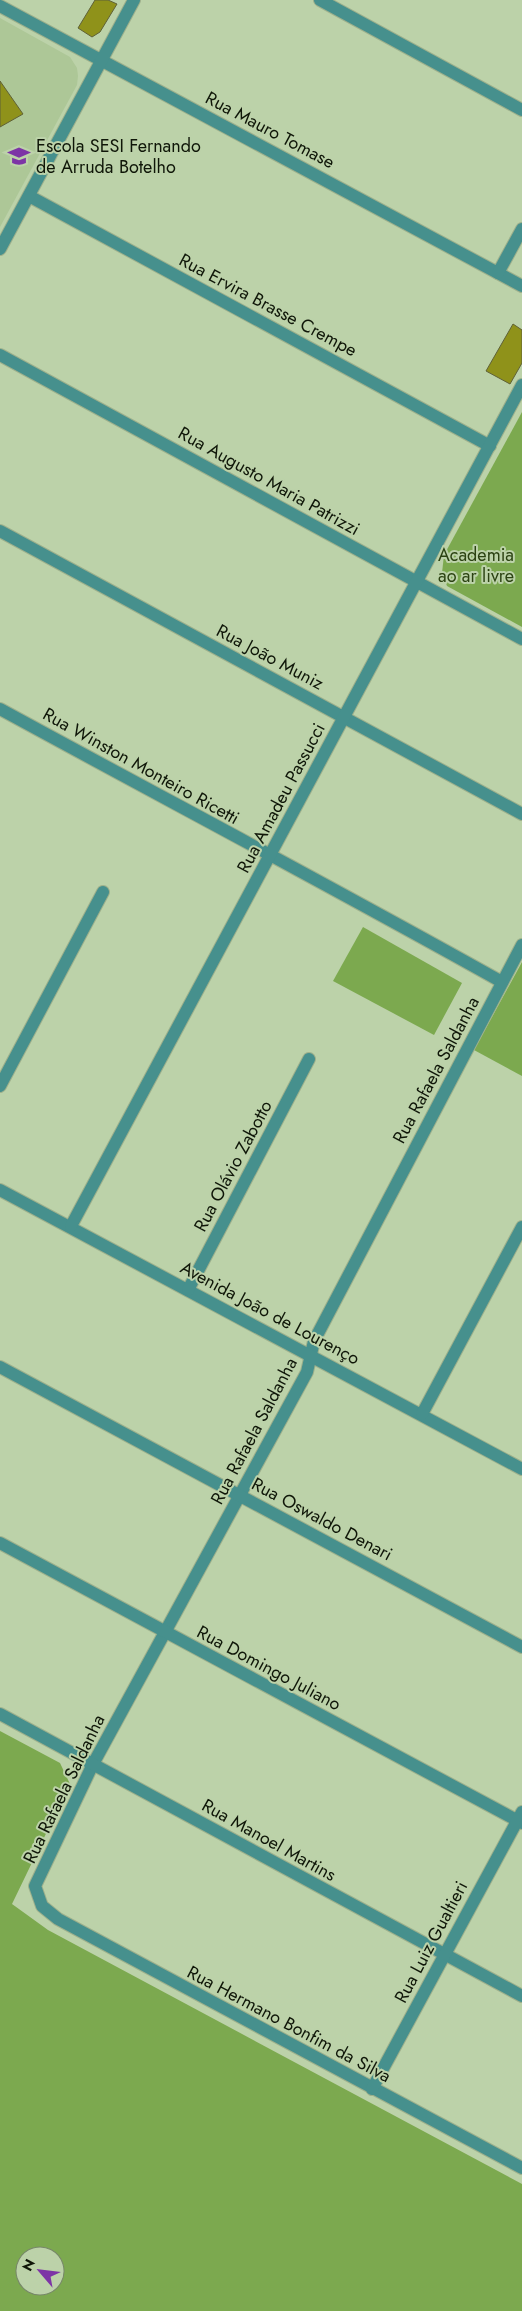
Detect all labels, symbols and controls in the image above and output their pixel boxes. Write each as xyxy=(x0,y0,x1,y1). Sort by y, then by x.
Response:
street label: Rua Mauro Tomase xyxy=(201,85,339,175)
place label: Escola SESI Fernando de Arruda Botelho xyxy=(36,133,201,180)
school or university icon: Escola SESI Fernando de Arruda Botelho xyxy=(6,143,32,169)
street label: Rua Ervira Brasse Crempe xyxy=(174,247,362,363)
street label: Rua Augusto Maria Patrizzi xyxy=(173,420,365,542)
park label: Academia ao ar livre xyxy=(438,542,514,589)
street label: Rua João Muniz xyxy=(212,618,329,697)
street label: Rua Winston Monteiro Ricetti xyxy=(38,701,244,831)
street label: Rua Amadeu Passucci xyxy=(230,718,332,878)
street label: Rua Rafaela Saldanha xyxy=(386,992,486,1148)
street label: Rua Olávio Zabotto xyxy=(187,1096,279,1236)
street label: Avenida João de Lourenço xyxy=(176,1255,364,1371)
street label: Rua Rafaela Saldanha xyxy=(204,1353,304,1509)
street label: Rua Oswaldo Denari xyxy=(247,1471,397,1567)
street label: Rua Domingo Juliano xyxy=(192,1619,346,1717)
street label: Rua Rafaela Saldanha xyxy=(17,1710,111,1868)
street label: Rua Manoel Martins xyxy=(197,1792,341,1888)
street label: Rua Luiz Gualtieri xyxy=(388,1877,474,2007)
street label: Rua Hermano Bonfim da Silva xyxy=(182,1959,396,2089)
north arrow xyxy=(15,2246,65,2296)
text: N xyxy=(17,2255,40,2275)

